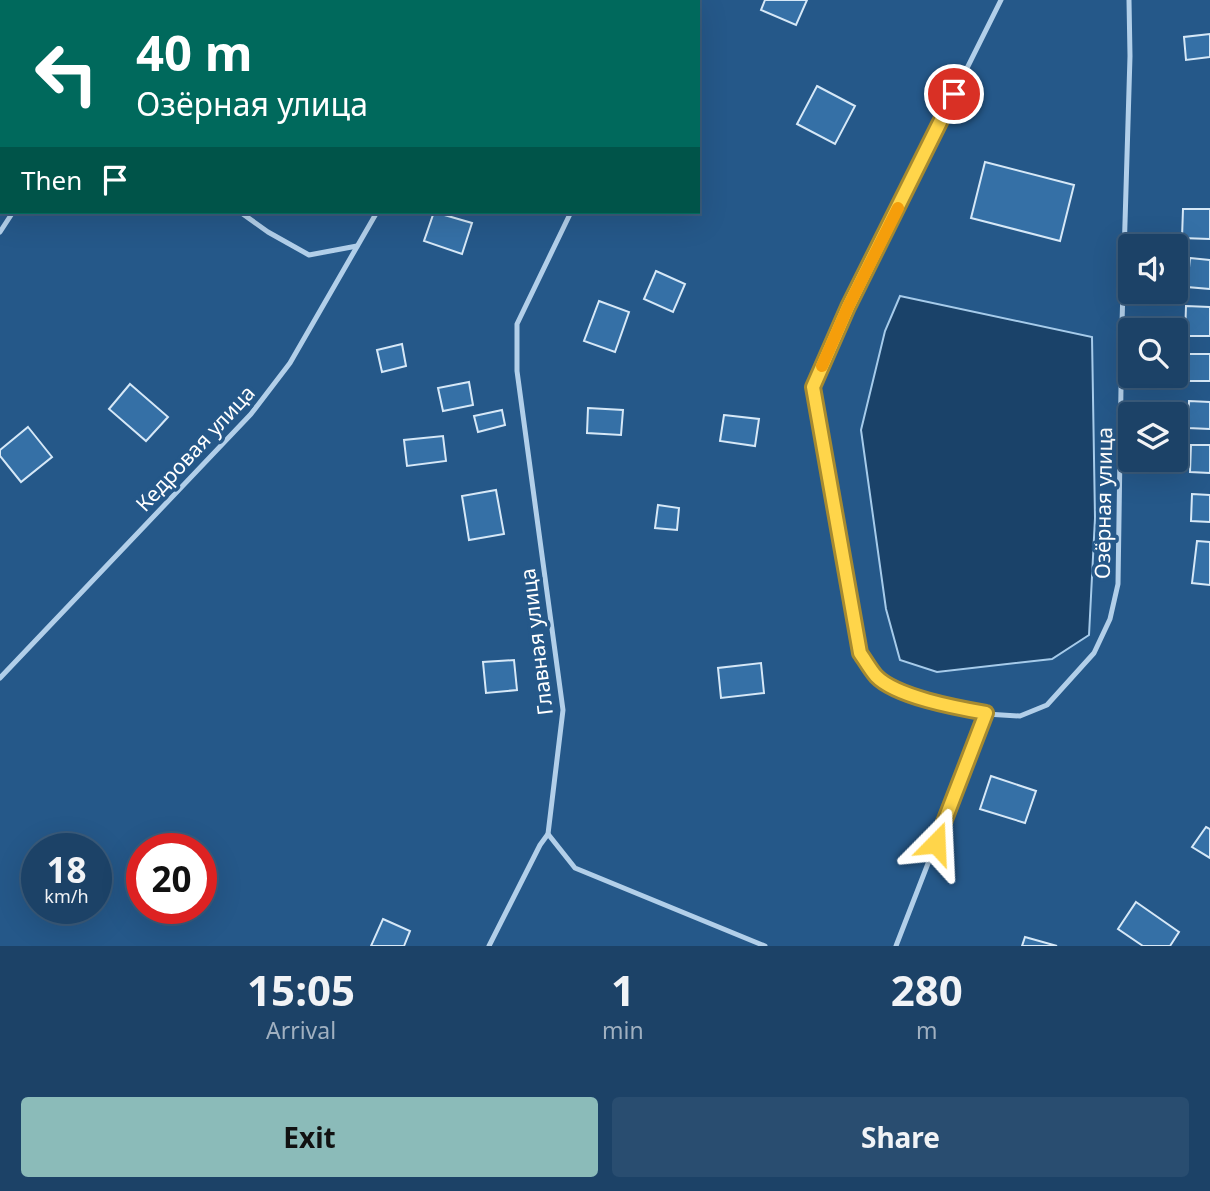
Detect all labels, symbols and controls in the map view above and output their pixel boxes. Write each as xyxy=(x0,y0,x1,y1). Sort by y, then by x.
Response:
text: 40 m xyxy=(136,19,253,85)
icon: left xyxy=(21,28,112,119)
pin xyxy=(924,64,984,124)
icon: arrive xyxy=(935,75,973,113)
text: Озёрная улица xyxy=(136,82,368,125)
icon: arrive xyxy=(96,161,134,199)
text: Then xyxy=(21,162,82,198)
map controls xyxy=(1118,234,1188,472)
button: sound xyxy=(1118,234,1188,304)
button: search xyxy=(1118,318,1188,388)
street label: Кедровая улица xyxy=(129,379,261,517)
button: layers xyxy=(1118,402,1188,472)
street label: Озёрная улица xyxy=(1088,427,1118,579)
street label: Главная улица xyxy=(513,567,559,717)
position arrow xyxy=(899,806,973,880)
speed limit sign: 20 xyxy=(126,833,217,924)
text: 18 xyxy=(46,846,87,893)
text: km/h xyxy=(44,884,89,908)
text: 15:05 xyxy=(247,961,355,1018)
text: 1 xyxy=(611,961,635,1018)
text: 280 xyxy=(891,961,963,1018)
text: Arrival xyxy=(266,1014,336,1046)
text: min xyxy=(602,1014,644,1046)
text: m xyxy=(916,1014,938,1046)
button: Exit xyxy=(21,1097,598,1177)
button: Share xyxy=(612,1097,1189,1177)

